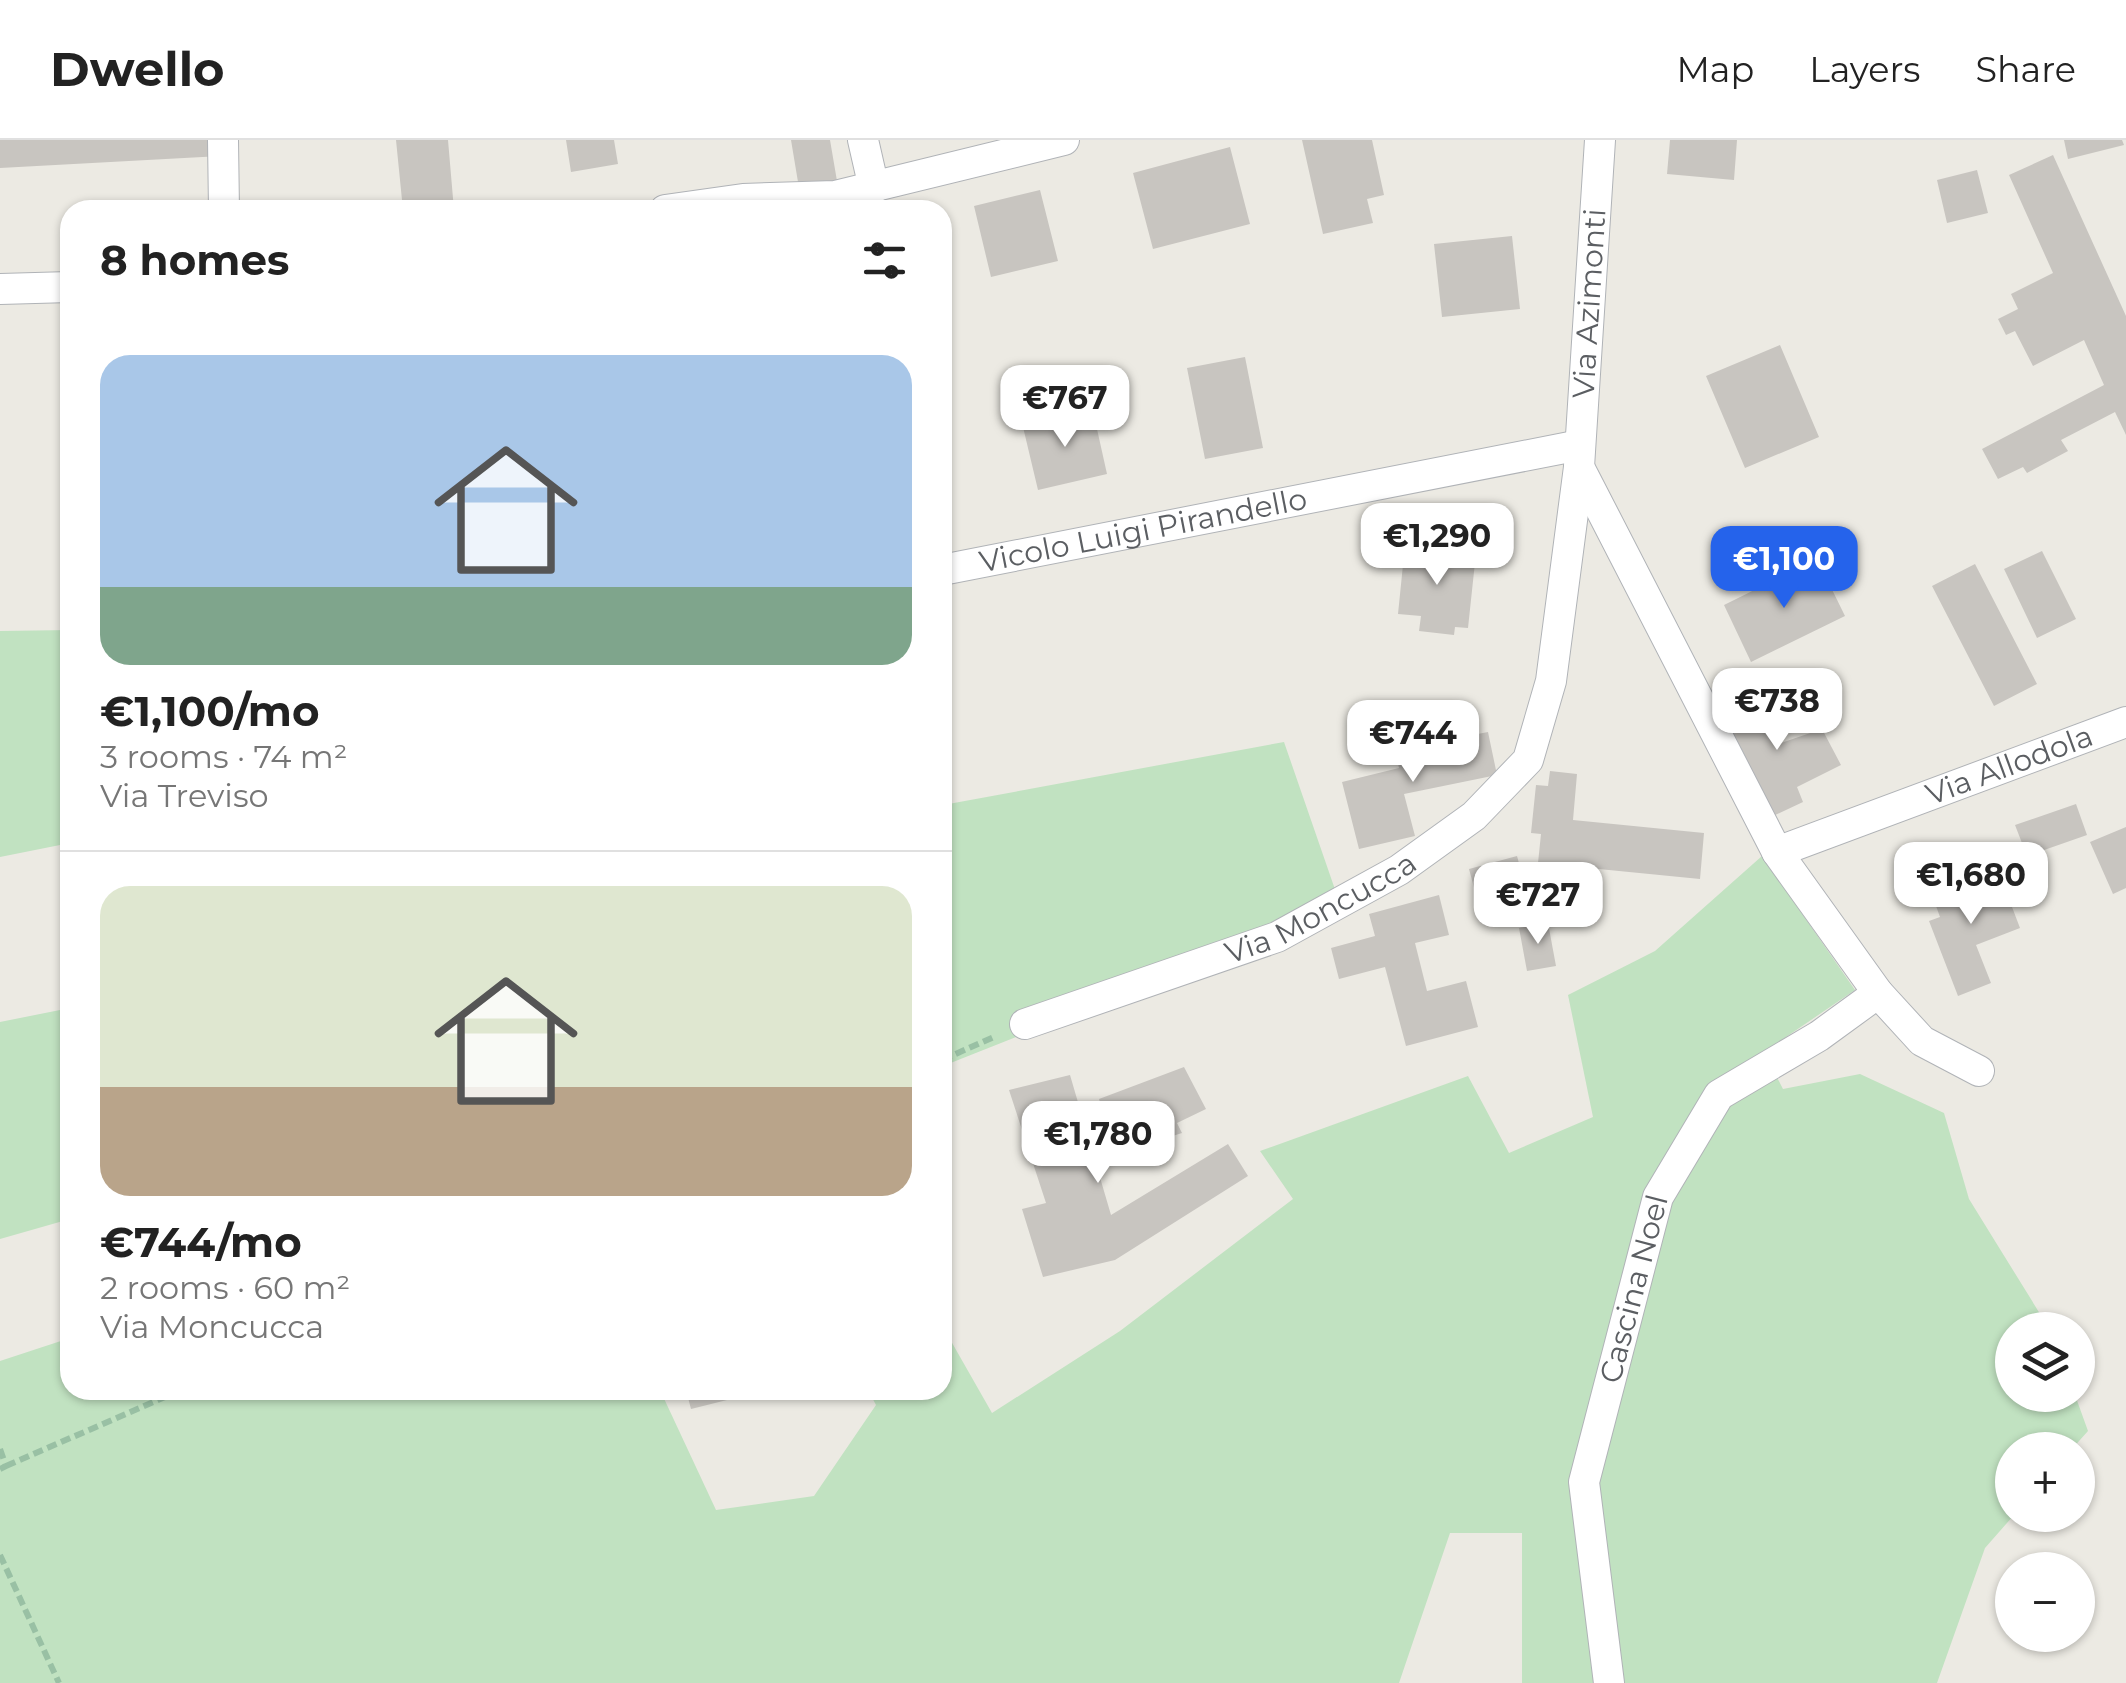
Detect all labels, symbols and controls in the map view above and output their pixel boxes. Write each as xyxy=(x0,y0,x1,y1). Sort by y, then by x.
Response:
text: Dwello xyxy=(50,40,225,98)
text: Map xyxy=(1676,48,1754,91)
text: Layers xyxy=(1809,48,1920,91)
text: Share xyxy=(1975,48,2076,91)
street label: Via Azimonti xyxy=(1564,207,1614,400)
icon: filters xyxy=(857,233,912,288)
text: 8 homes xyxy=(100,234,289,286)
pin: €767 xyxy=(1006,365,1124,450)
text: €767 xyxy=(1022,378,1108,417)
icon: home xyxy=(416,420,596,600)
street label: Vicolo Luigi Pirandello xyxy=(976,480,1310,580)
pin: €1,290 xyxy=(1356,503,1518,588)
text: €1,290 xyxy=(1383,516,1491,555)
pin: €1,100 xyxy=(1703,526,1865,611)
text: €1,100 xyxy=(1733,539,1835,578)
pin: €738 xyxy=(1718,668,1836,753)
text: €738 xyxy=(1734,681,1820,720)
text: €1,100/mo xyxy=(100,685,319,737)
pin: €744 xyxy=(1354,700,1472,785)
text: €744 xyxy=(1369,713,1457,752)
street label: Via Allodola xyxy=(1921,717,2098,813)
text: 3 rooms · 74 m² xyxy=(100,737,347,776)
text: Via Treviso xyxy=(100,776,269,815)
pin: €1,680 xyxy=(1890,842,2052,927)
street label: Via Moncucca xyxy=(1220,844,1424,972)
text: €1,680 xyxy=(1916,855,2026,894)
pin: €727 xyxy=(1479,862,1597,947)
text: €727 xyxy=(1496,875,1580,914)
icon: home xyxy=(416,951,596,1131)
pin: €1,780 xyxy=(1017,1101,1179,1186)
text: €1,780 xyxy=(1044,1114,1152,1153)
street label: Cascina Noel xyxy=(1591,1191,1676,1387)
text: €744/mo xyxy=(100,1216,302,1268)
text: 2 rooms · 60 m² xyxy=(100,1268,350,1307)
text: Via Moncucca xyxy=(100,1307,324,1346)
map controls xyxy=(1995,1312,2095,1652)
button: layers xyxy=(1995,1312,2095,1412)
button: + xyxy=(1995,1432,2095,1532)
button: − xyxy=(1995,1552,2095,1652)

